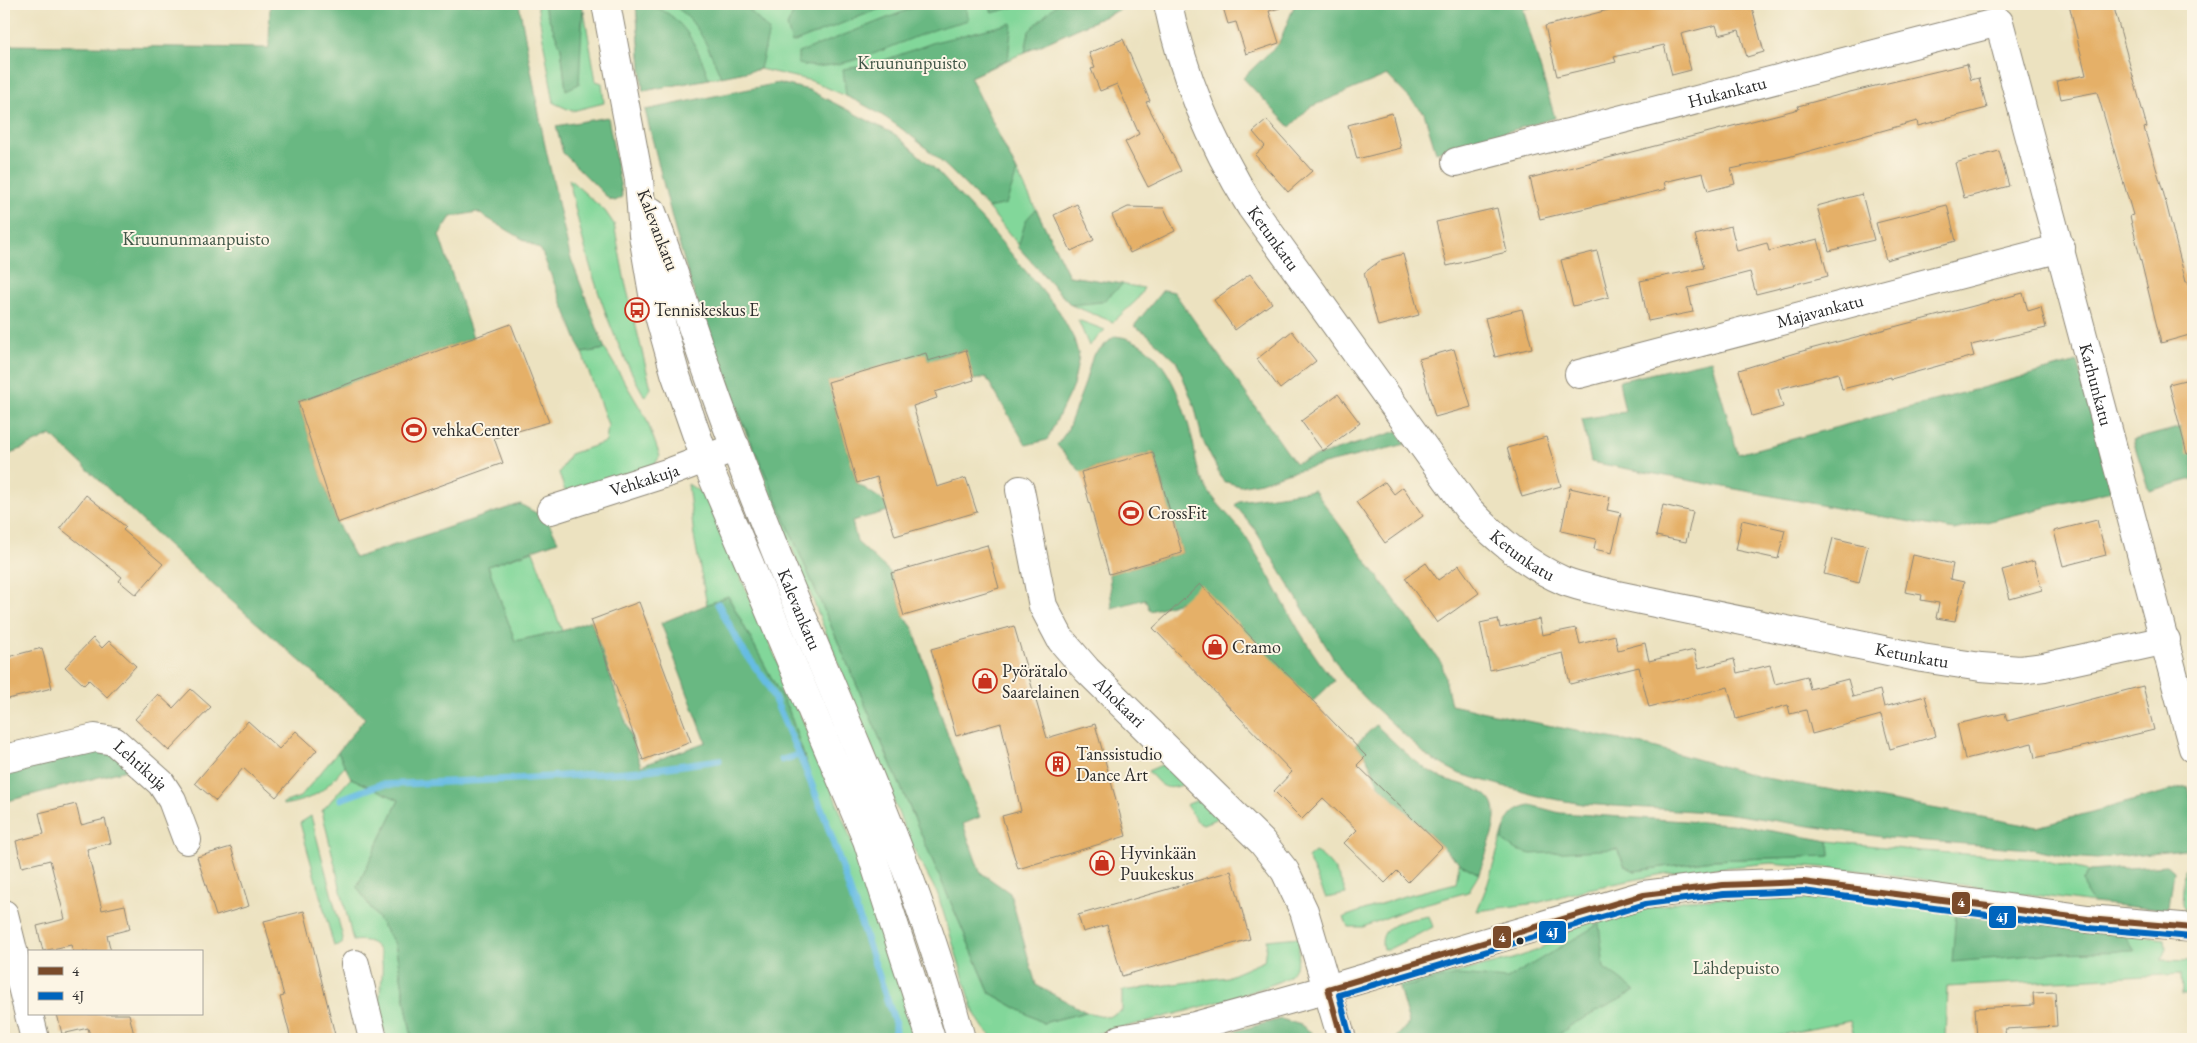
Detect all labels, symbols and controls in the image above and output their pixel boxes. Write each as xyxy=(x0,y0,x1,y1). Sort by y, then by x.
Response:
park label: Kruununpuisto xyxy=(857,51,967,74)
street label: Hukankatu xyxy=(1685,70,1769,113)
street label: Kalevankatu xyxy=(632,186,685,274)
street label: Ketunkatu xyxy=(1243,201,1305,275)
park label: Kruununmaanpuisto xyxy=(122,227,270,250)
street label: Majavankatu xyxy=(1774,288,1866,333)
bus stop icon: Tenniskeskus E xyxy=(624,297,650,323)
place label: Tenniskeskus E xyxy=(654,298,759,321)
street label: Karhunkatu xyxy=(2074,341,2119,429)
sports icon: vehkaCenter xyxy=(401,417,427,443)
place label: vehkaCenter xyxy=(432,418,519,441)
street label: Vehkakuja xyxy=(607,457,683,502)
sports icon: CrossFit xyxy=(1118,500,1144,526)
place label: CrossFit xyxy=(1148,501,1207,524)
street label: Ketunkatu xyxy=(1485,524,1559,586)
street label: Kalevankatu xyxy=(773,565,827,654)
shop icon: Cramo xyxy=(1202,634,1228,660)
place label: Cramo xyxy=(1232,635,1281,658)
street label: Ketunkatu xyxy=(1873,637,1951,673)
place label: Pyörätalo Saarelainen xyxy=(1002,659,1080,703)
shop icon: Pyörätalo Saarelainen xyxy=(972,668,998,694)
street label: Ahokaari xyxy=(1088,670,1151,733)
street label: Lehtikuja xyxy=(109,734,175,795)
place label: Tanssistudio Dance Art xyxy=(1076,742,1162,786)
building icon: Tanssistudio Dance Art xyxy=(1045,751,1071,777)
place label: Hyvinkään Puukeskus xyxy=(1120,841,1197,885)
shop icon: Hyvinkään Puukeskus xyxy=(1089,850,1115,876)
line badge: 4 xyxy=(1951,891,1971,915)
text: 4 xyxy=(1957,893,1965,911)
line badge: 4J xyxy=(1988,905,2017,929)
text: 4J xyxy=(1996,908,2009,926)
line badge: 4J xyxy=(1538,920,1567,944)
text: 4J xyxy=(1546,923,1559,941)
line badge: 4 xyxy=(1492,925,1512,949)
text: 4 xyxy=(1498,928,1506,946)
unlabelled marker xyxy=(1515,936,1525,946)
legend xyxy=(28,950,202,1016)
park label: Lähdepuisto xyxy=(1693,956,1779,979)
text: 4 xyxy=(72,961,80,980)
text: 4J xyxy=(72,985,84,1004)

